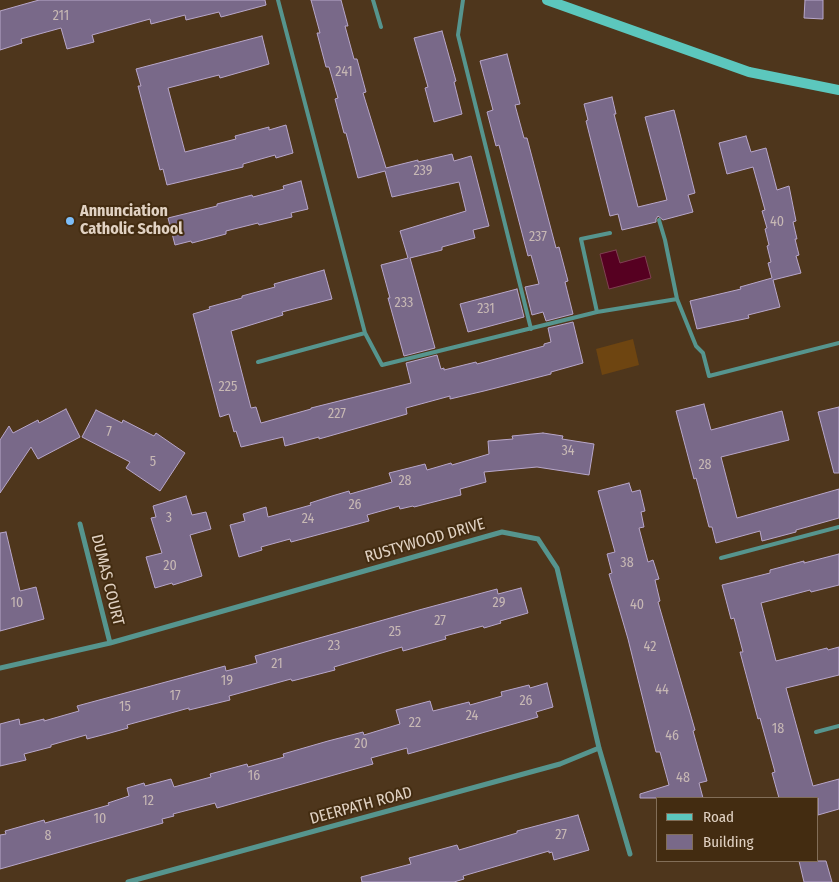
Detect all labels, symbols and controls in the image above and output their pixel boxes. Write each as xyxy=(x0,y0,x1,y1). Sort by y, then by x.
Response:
house number: 211 xyxy=(53,8,69,24)
house number: 241 xyxy=(335,64,353,80)
house number: 239 xyxy=(413,163,433,179)
place label: Annunciation Catholic School xyxy=(80,202,183,240)
house number: 40 xyxy=(770,214,784,230)
marker: Annunciation Catholic School xyxy=(64,215,76,227)
house number: 237 xyxy=(529,229,547,245)
house number: 233 xyxy=(395,295,413,311)
house number: 231 xyxy=(477,301,495,317)
house number: 225 xyxy=(219,379,237,395)
house number: 227 xyxy=(328,406,346,422)
house number: 7 xyxy=(106,424,112,440)
house number: 34 xyxy=(561,443,575,459)
house number: 5 xyxy=(150,454,156,470)
house number: 28 xyxy=(698,457,712,473)
house number: 28 xyxy=(398,473,412,489)
house number: 26 xyxy=(348,497,362,513)
house number: 3 xyxy=(166,510,172,526)
house number: 24 xyxy=(302,511,314,527)
street label: RUSTYWOOD DRIVE xyxy=(363,515,487,567)
street label: DUMAS COURT xyxy=(86,532,128,628)
house number: 38 xyxy=(620,555,634,571)
house number: 20 xyxy=(163,558,177,574)
house number: 10 xyxy=(11,595,23,611)
house number: 29 xyxy=(493,595,505,611)
house number: 40 xyxy=(630,597,644,613)
house number: 27 xyxy=(434,613,446,629)
house number: 25 xyxy=(389,624,401,640)
house number: 23 xyxy=(328,638,340,654)
house number: 42 xyxy=(644,639,656,655)
house number: 21 xyxy=(271,656,283,672)
house number: 19 xyxy=(221,673,233,689)
house number: 44 xyxy=(655,682,669,698)
house number: 17 xyxy=(169,688,181,704)
house number: 26 xyxy=(519,693,533,709)
house number: 15 xyxy=(119,699,131,715)
house number: 24 xyxy=(466,708,478,724)
house number: 22 xyxy=(409,715,421,731)
house number: 18 xyxy=(772,721,784,737)
house number: 46 xyxy=(665,728,679,744)
house number: 20 xyxy=(354,736,368,752)
house number: 16 xyxy=(248,768,260,784)
house number: 48 xyxy=(676,770,690,786)
street label: DEERPATH ROAD xyxy=(308,783,414,829)
house number: 12 xyxy=(142,793,154,809)
legend xyxy=(656,797,819,862)
text: Road xyxy=(703,808,734,826)
house number: 10 xyxy=(94,811,106,827)
house number: 27 xyxy=(555,827,567,843)
house number: 8 xyxy=(45,828,51,844)
text: Building xyxy=(703,833,754,851)

